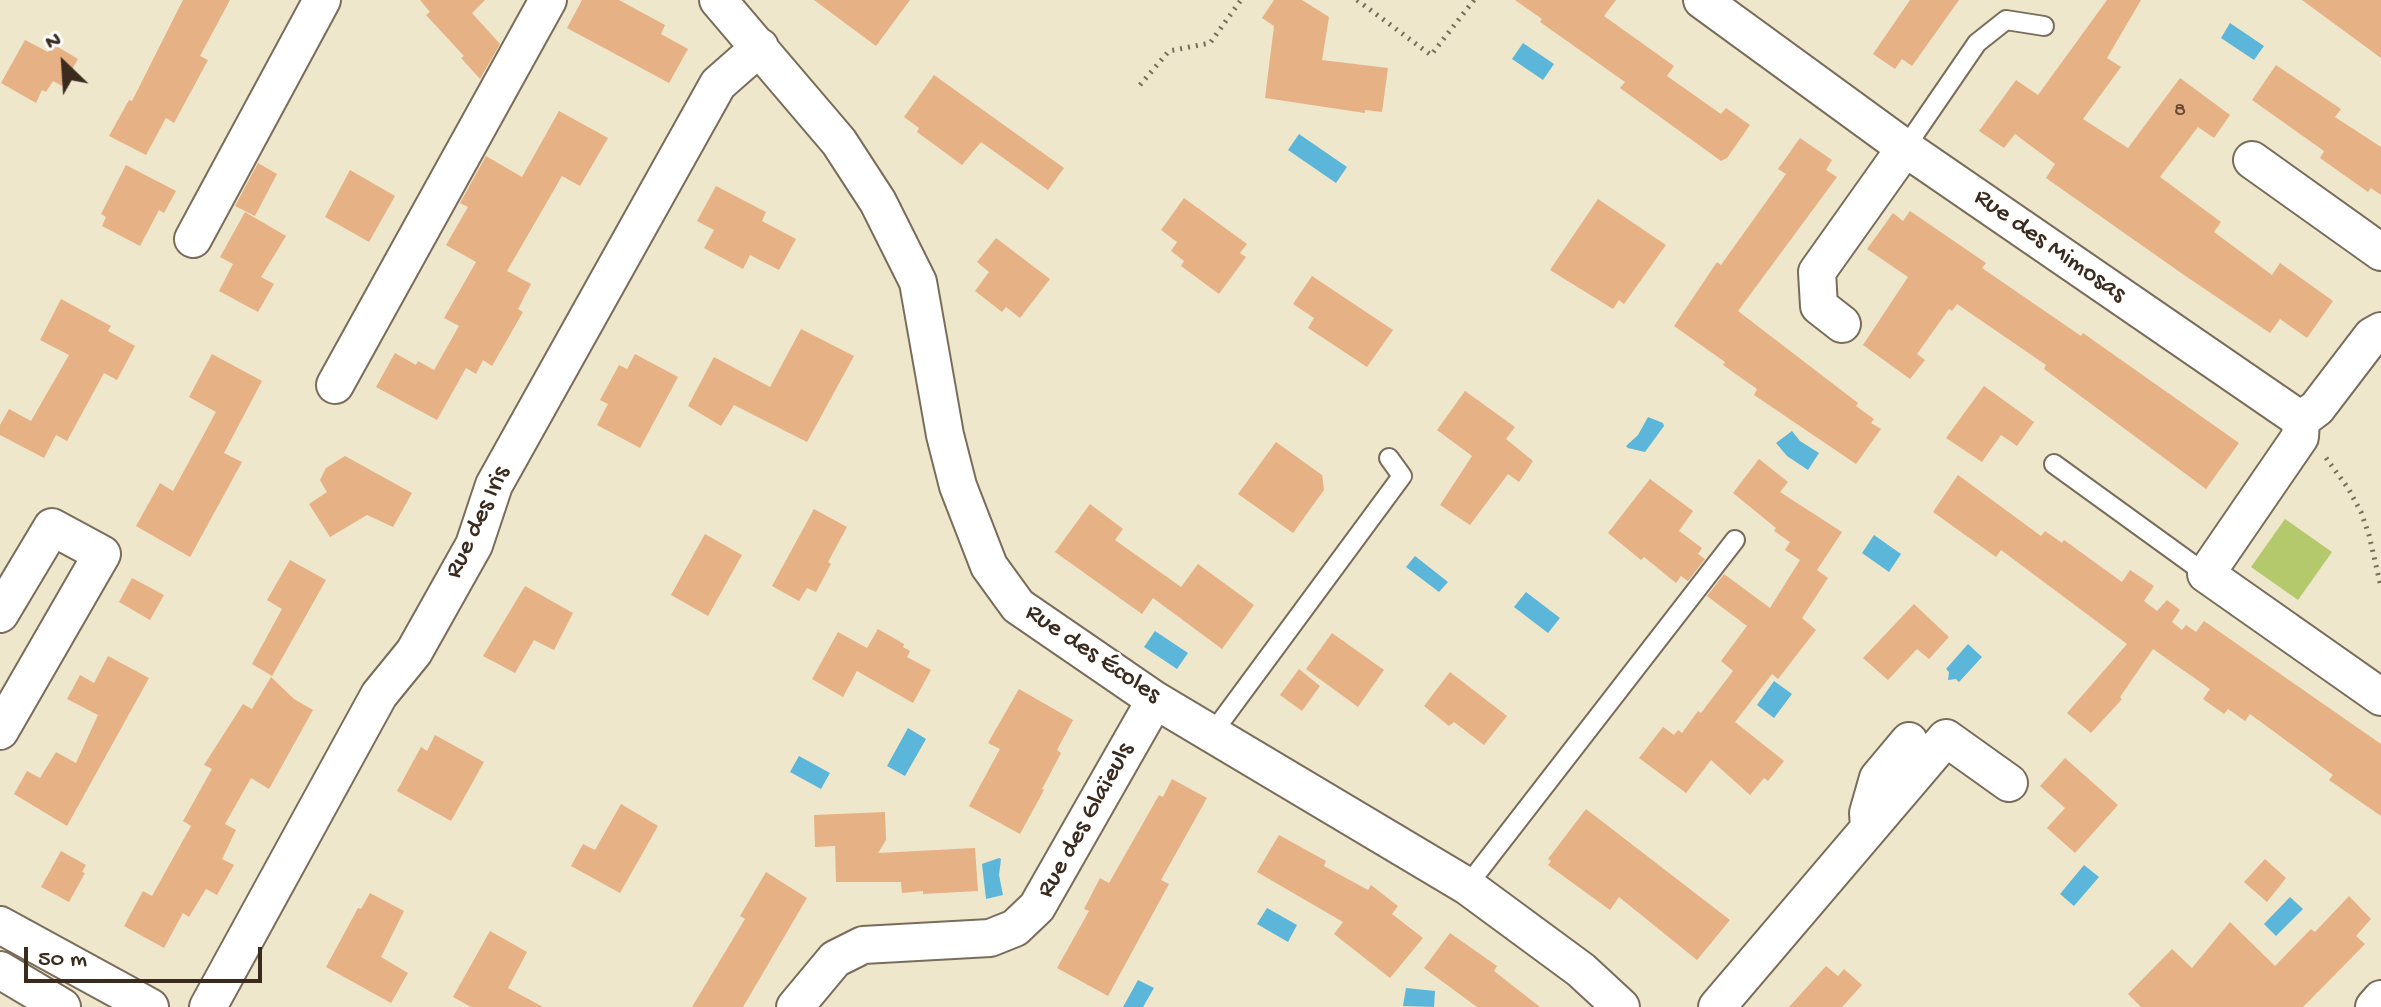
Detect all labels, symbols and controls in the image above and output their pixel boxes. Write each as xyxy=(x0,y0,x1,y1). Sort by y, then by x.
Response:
north arrow xyxy=(24,24,104,104)
text: N xyxy=(42,27,66,57)
house number: 8 xyxy=(2174,99,2186,125)
street label: Rue des Mimosas xyxy=(1967,183,2131,311)
street label: Rue des Iris xyxy=(439,462,519,584)
street label: Rue des Écoles xyxy=(1018,598,1166,712)
street label: Rue des Glaïeuls xyxy=(1031,738,1143,904)
scale bar xyxy=(28,931,266,981)
text: 50 m xyxy=(38,946,87,975)

